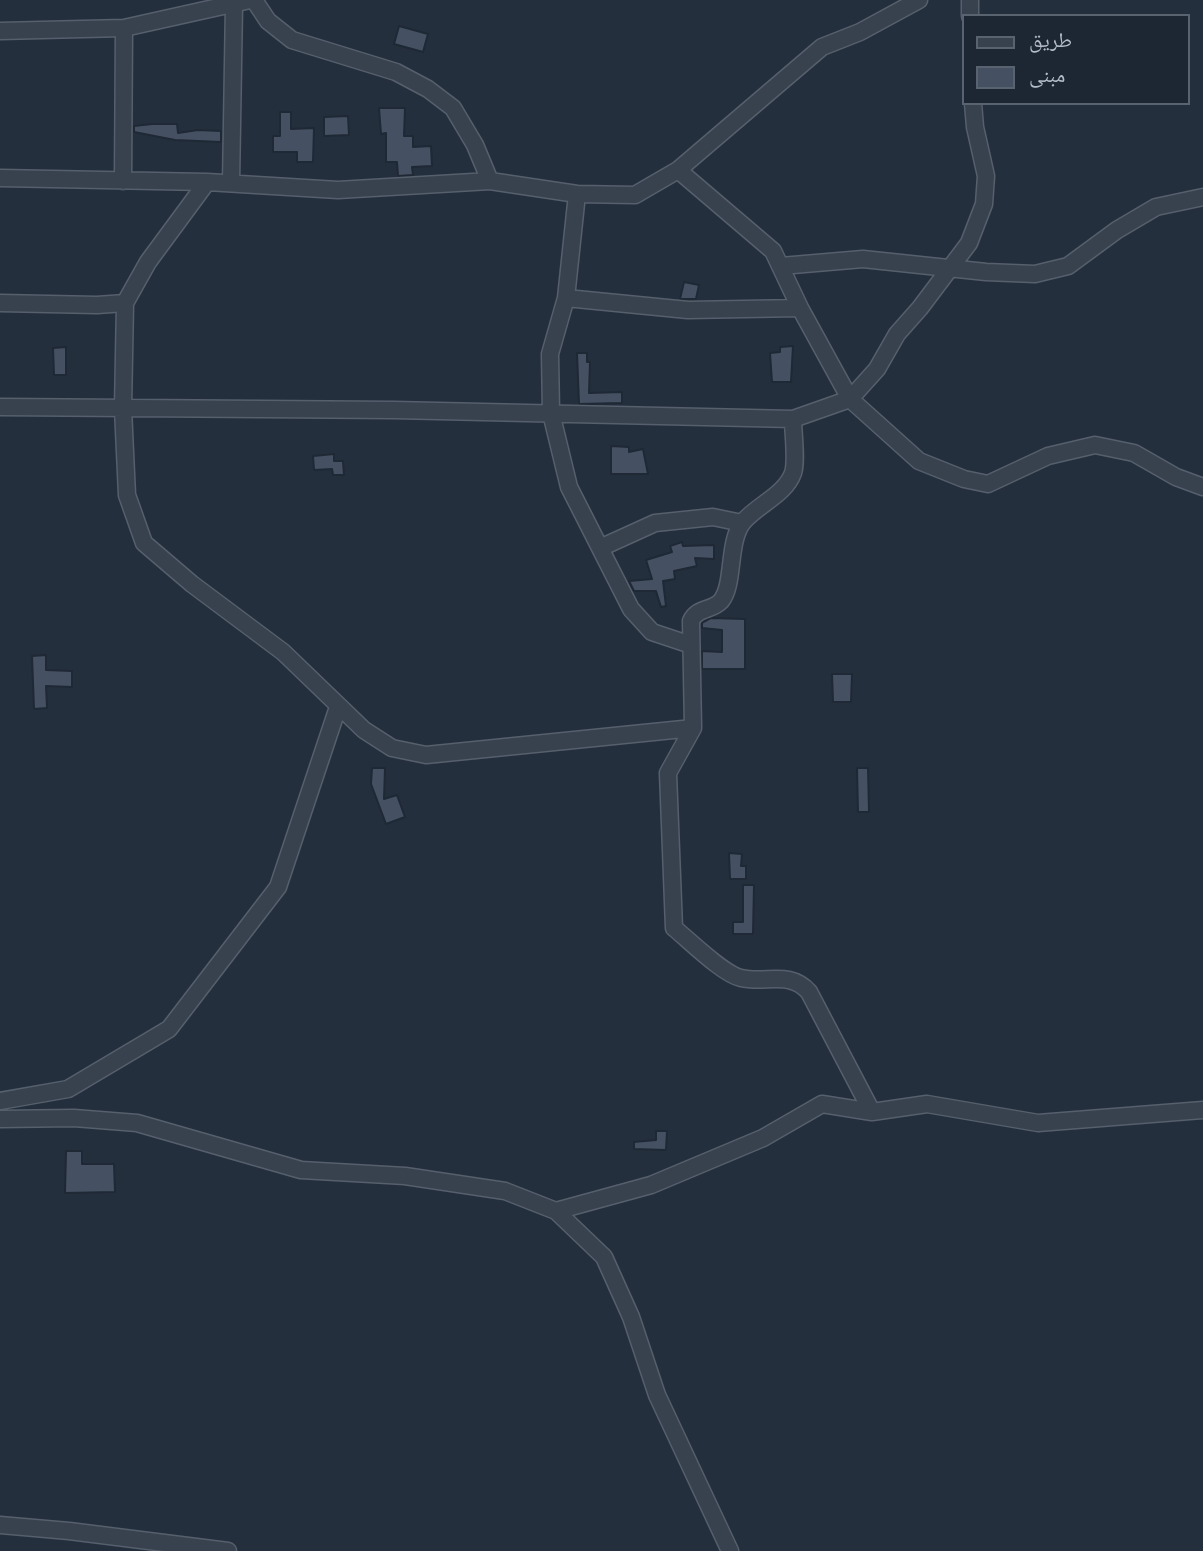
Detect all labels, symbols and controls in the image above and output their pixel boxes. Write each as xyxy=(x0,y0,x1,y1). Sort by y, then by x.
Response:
legend xyxy=(962,14,1189,105)
text: طريق xyxy=(1029,27,1072,52)
text: مبنى xyxy=(1029,62,1065,87)

